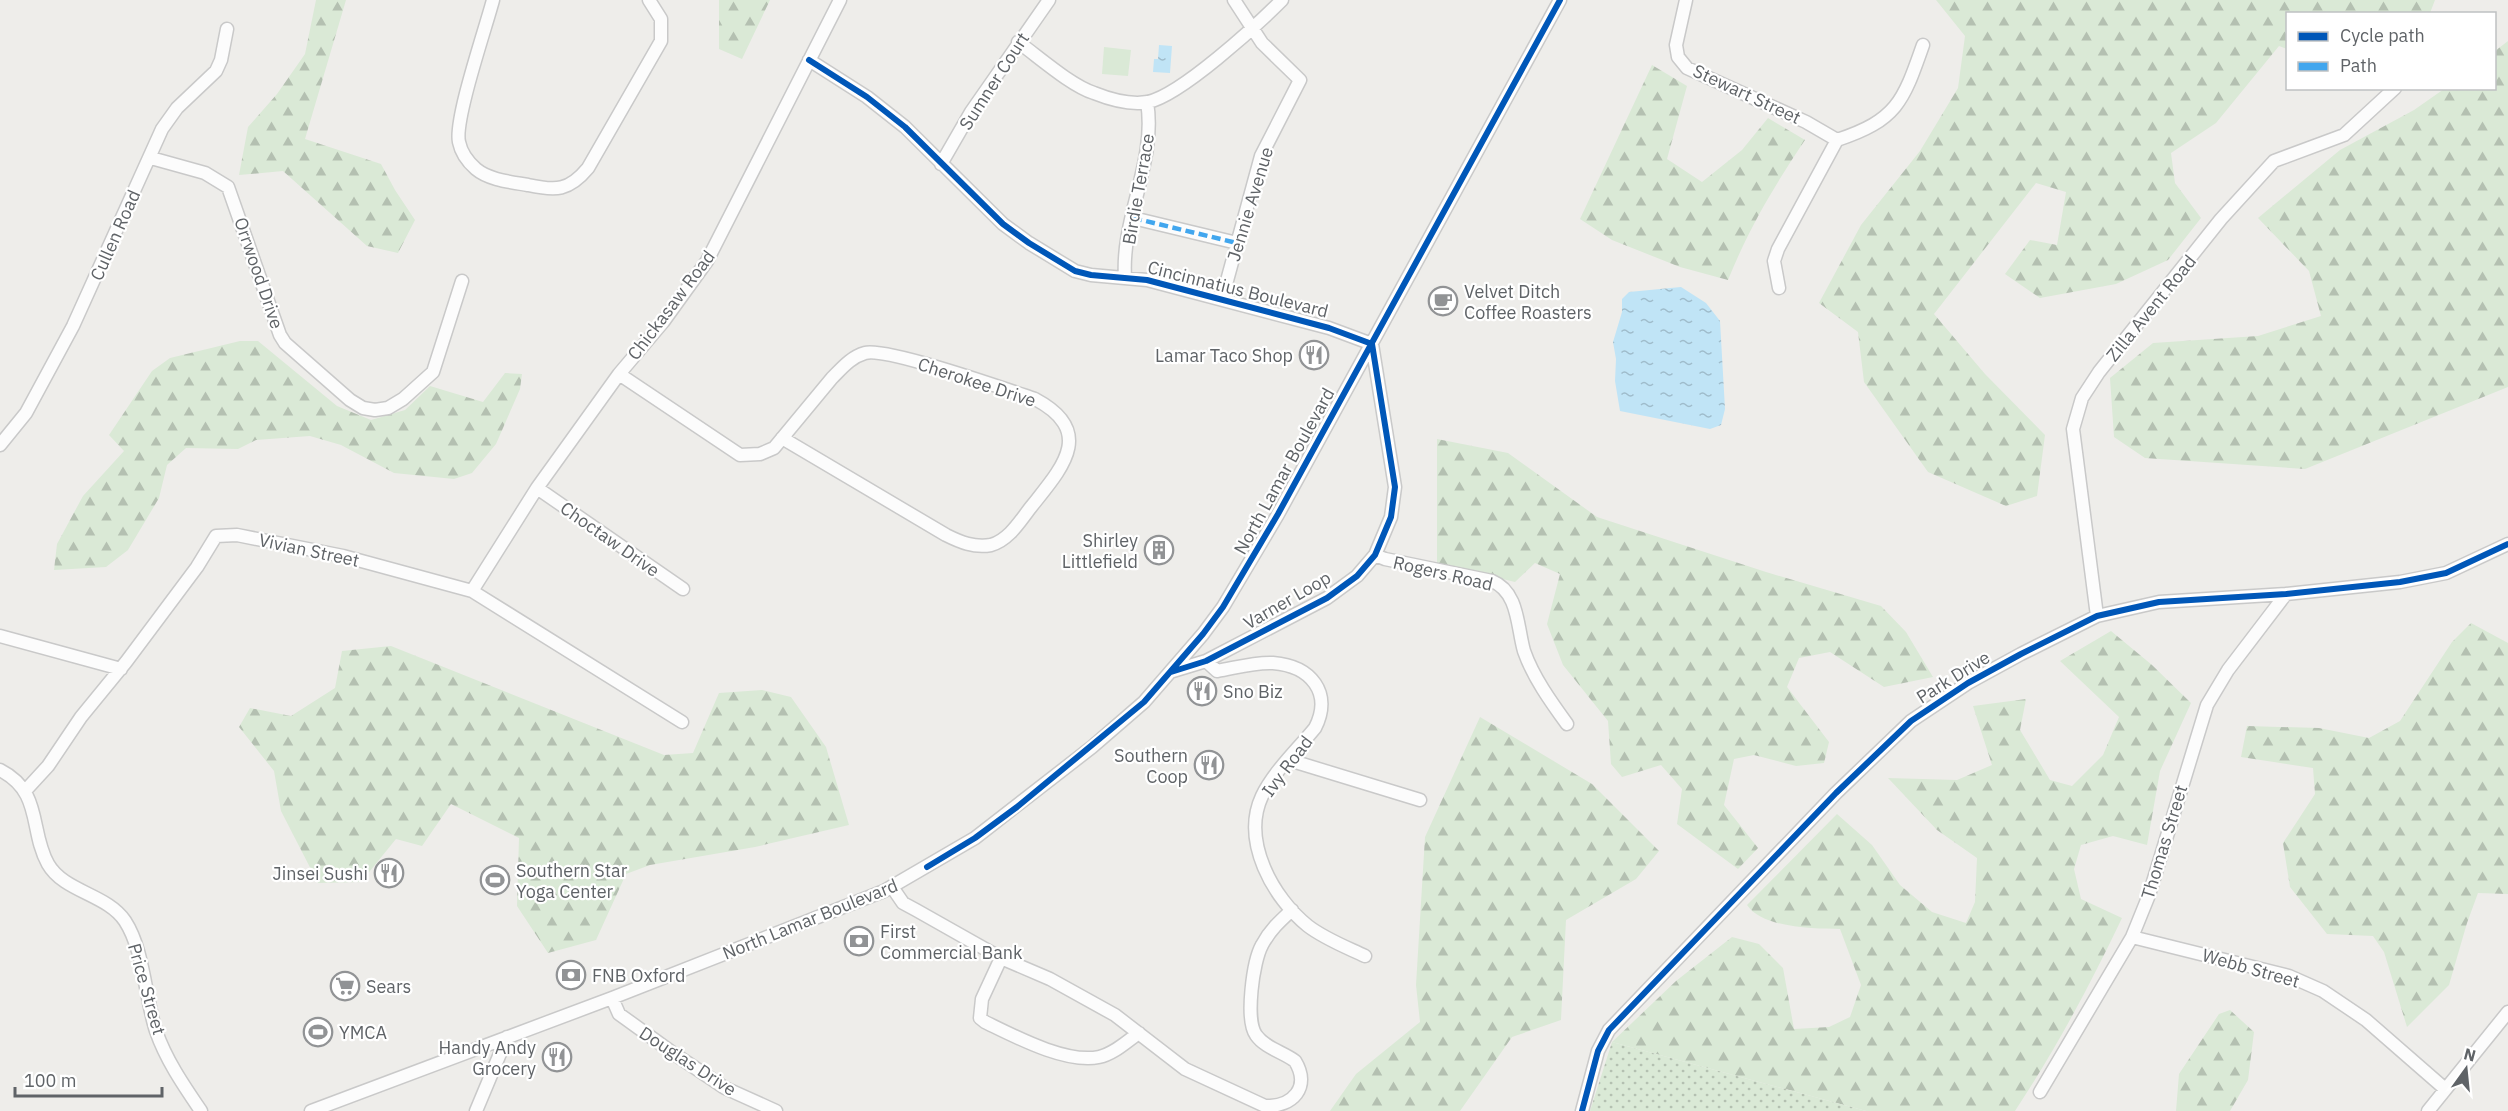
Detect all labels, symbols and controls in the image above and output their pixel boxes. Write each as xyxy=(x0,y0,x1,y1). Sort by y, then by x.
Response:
legend xyxy=(2286,12,2496,90)
text: Cycle path xyxy=(2340,24,2425,47)
street label: Sumner Court xyxy=(954,28,1034,134)
text: Path xyxy=(2340,54,2377,77)
street label: Stewart Street xyxy=(1689,59,1805,129)
street label: Birdie Terrace xyxy=(1117,132,1159,246)
street label: Jennie Avenue xyxy=(1222,144,1278,264)
street label: Cullen Road xyxy=(85,186,145,284)
street label: Orrwood Drive xyxy=(229,214,289,332)
street label: Chickasaw Road xyxy=(622,245,720,365)
street label: Zilla Avent Road xyxy=(2101,250,2201,366)
street label: Cincinnatius Boulevard xyxy=(1145,255,1331,323)
place label: Velvet Ditch Coffee Roasters xyxy=(1464,280,1592,324)
cafe icon: Velvet Ditch Coffee Roasters xyxy=(1427,285,1459,317)
restaurant icon: Lamar Taco Shop xyxy=(1298,339,1330,371)
place label: Lamar Taco Shop xyxy=(1155,344,1293,367)
street label: Cherokee Drive xyxy=(915,352,1039,412)
street label: North Lamar Boulevard xyxy=(1229,384,1339,558)
street label: Choctaw Drive xyxy=(556,496,664,582)
street label: Vivian Street xyxy=(257,528,361,572)
place label: Shirley Littlefield xyxy=(1062,529,1138,573)
building icon: Shirley Littlefield xyxy=(1143,534,1175,566)
street label: Rogers Road xyxy=(1391,550,1495,596)
street label: Varner Loop xyxy=(1239,566,1335,634)
street label: Park Drive xyxy=(1912,645,1994,709)
restaurant icon: Sno Biz xyxy=(1186,675,1218,707)
place label: Sno Biz xyxy=(1223,680,1283,703)
street label: Ivy Road xyxy=(1257,731,1317,801)
place label: Southern Coop xyxy=(1114,744,1188,788)
restaurant icon: Southern Coop xyxy=(1193,749,1225,781)
street label: Thomas Street xyxy=(2136,782,2192,902)
restaurant icon: Jinsei Sushi xyxy=(373,857,405,889)
place label: Southern Star Yoga Center xyxy=(516,859,628,903)
place label: Jinsei Sushi xyxy=(273,862,368,885)
sports icon: Southern Star Yoga Center xyxy=(479,864,511,896)
street label: North Lamar Boulevard xyxy=(719,873,901,965)
place label: First Commercial Bank xyxy=(880,920,1023,964)
bank icon: First Commercial Bank xyxy=(843,925,875,957)
street label: Price Street xyxy=(123,941,171,1037)
street label: Webb Street xyxy=(2200,943,2302,993)
bank icon: FNB Oxford xyxy=(555,959,587,991)
place label: FNB Oxford xyxy=(592,964,685,987)
supermarket icon: Sears xyxy=(329,970,361,1002)
place label: Sears xyxy=(366,975,411,998)
sports icon: YMCA xyxy=(302,1016,334,1048)
place label: YMCA xyxy=(339,1021,387,1044)
street label: Douglas Drive xyxy=(635,1021,741,1101)
place label: Handy Andy Grocery xyxy=(439,1036,536,1080)
north arrow xyxy=(2436,1039,2496,1099)
restaurant icon: Handy Andy Grocery xyxy=(541,1041,573,1073)
text: N xyxy=(2462,1043,2478,1066)
scale bar xyxy=(15,1060,162,1098)
text: 100 m xyxy=(24,1069,76,1092)

